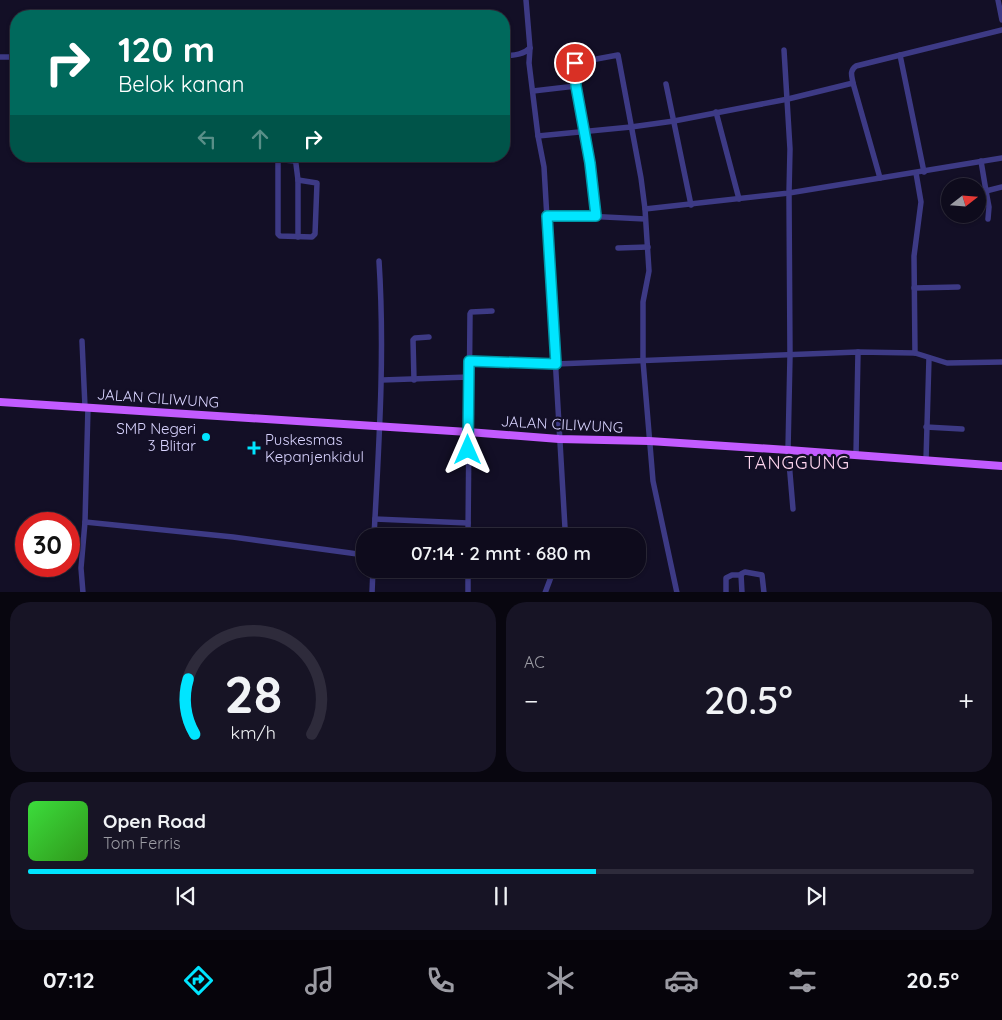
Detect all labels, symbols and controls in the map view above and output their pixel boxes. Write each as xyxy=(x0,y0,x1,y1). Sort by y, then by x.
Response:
text: 120 m xyxy=(118,27,215,71)
icon: right xyxy=(35,30,100,95)
pin xyxy=(554,42,596,84)
icon: arrive xyxy=(561,49,589,77)
text: Belok kanan xyxy=(118,70,244,98)
icon: left xyxy=(193,125,221,153)
icon: ahead xyxy=(246,125,274,153)
icon: right xyxy=(299,125,327,153)
north arrow xyxy=(941,178,986,222)
map controls xyxy=(941,178,986,223)
street label: JALAN CILIWUNG xyxy=(96,384,220,412)
street label: JALAN CILIWUNG xyxy=(500,411,624,437)
place label: SMP Negeri 3 Blitar xyxy=(116,419,196,455)
position arrow xyxy=(441,423,493,475)
place label: Puskesmas Kepanjenkidul xyxy=(265,430,364,466)
marker: SMP Negeri 3 Blitar xyxy=(200,431,212,443)
marker: Puskesmas Kepanjenkidul xyxy=(247,441,261,455)
district label: TANGGUNG xyxy=(744,451,850,474)
speed limit sign: 30 xyxy=(15,512,80,577)
text: 07:14 · 2 mnt · 680 m xyxy=(411,541,591,565)
text: AC xyxy=(524,652,545,672)
text: 28 xyxy=(224,661,282,726)
text: 20.5° xyxy=(704,676,793,724)
text: − xyxy=(524,683,539,718)
text: + xyxy=(958,683,974,718)
text: km/h xyxy=(230,721,276,743)
text: Open Road xyxy=(103,809,206,833)
text: Tom Ferris xyxy=(103,833,180,853)
icon: previous xyxy=(172,882,200,910)
icon: pause xyxy=(487,882,515,910)
icon: next xyxy=(802,882,830,910)
icon: directions xyxy=(181,963,216,998)
icon: music xyxy=(302,963,337,998)
icon: phone xyxy=(423,963,458,998)
icon: climate xyxy=(543,963,578,998)
icon: car xyxy=(664,963,699,998)
icon: filters xyxy=(785,963,820,998)
text: 07:12 xyxy=(43,966,95,994)
text: 20.5° xyxy=(906,966,959,994)

